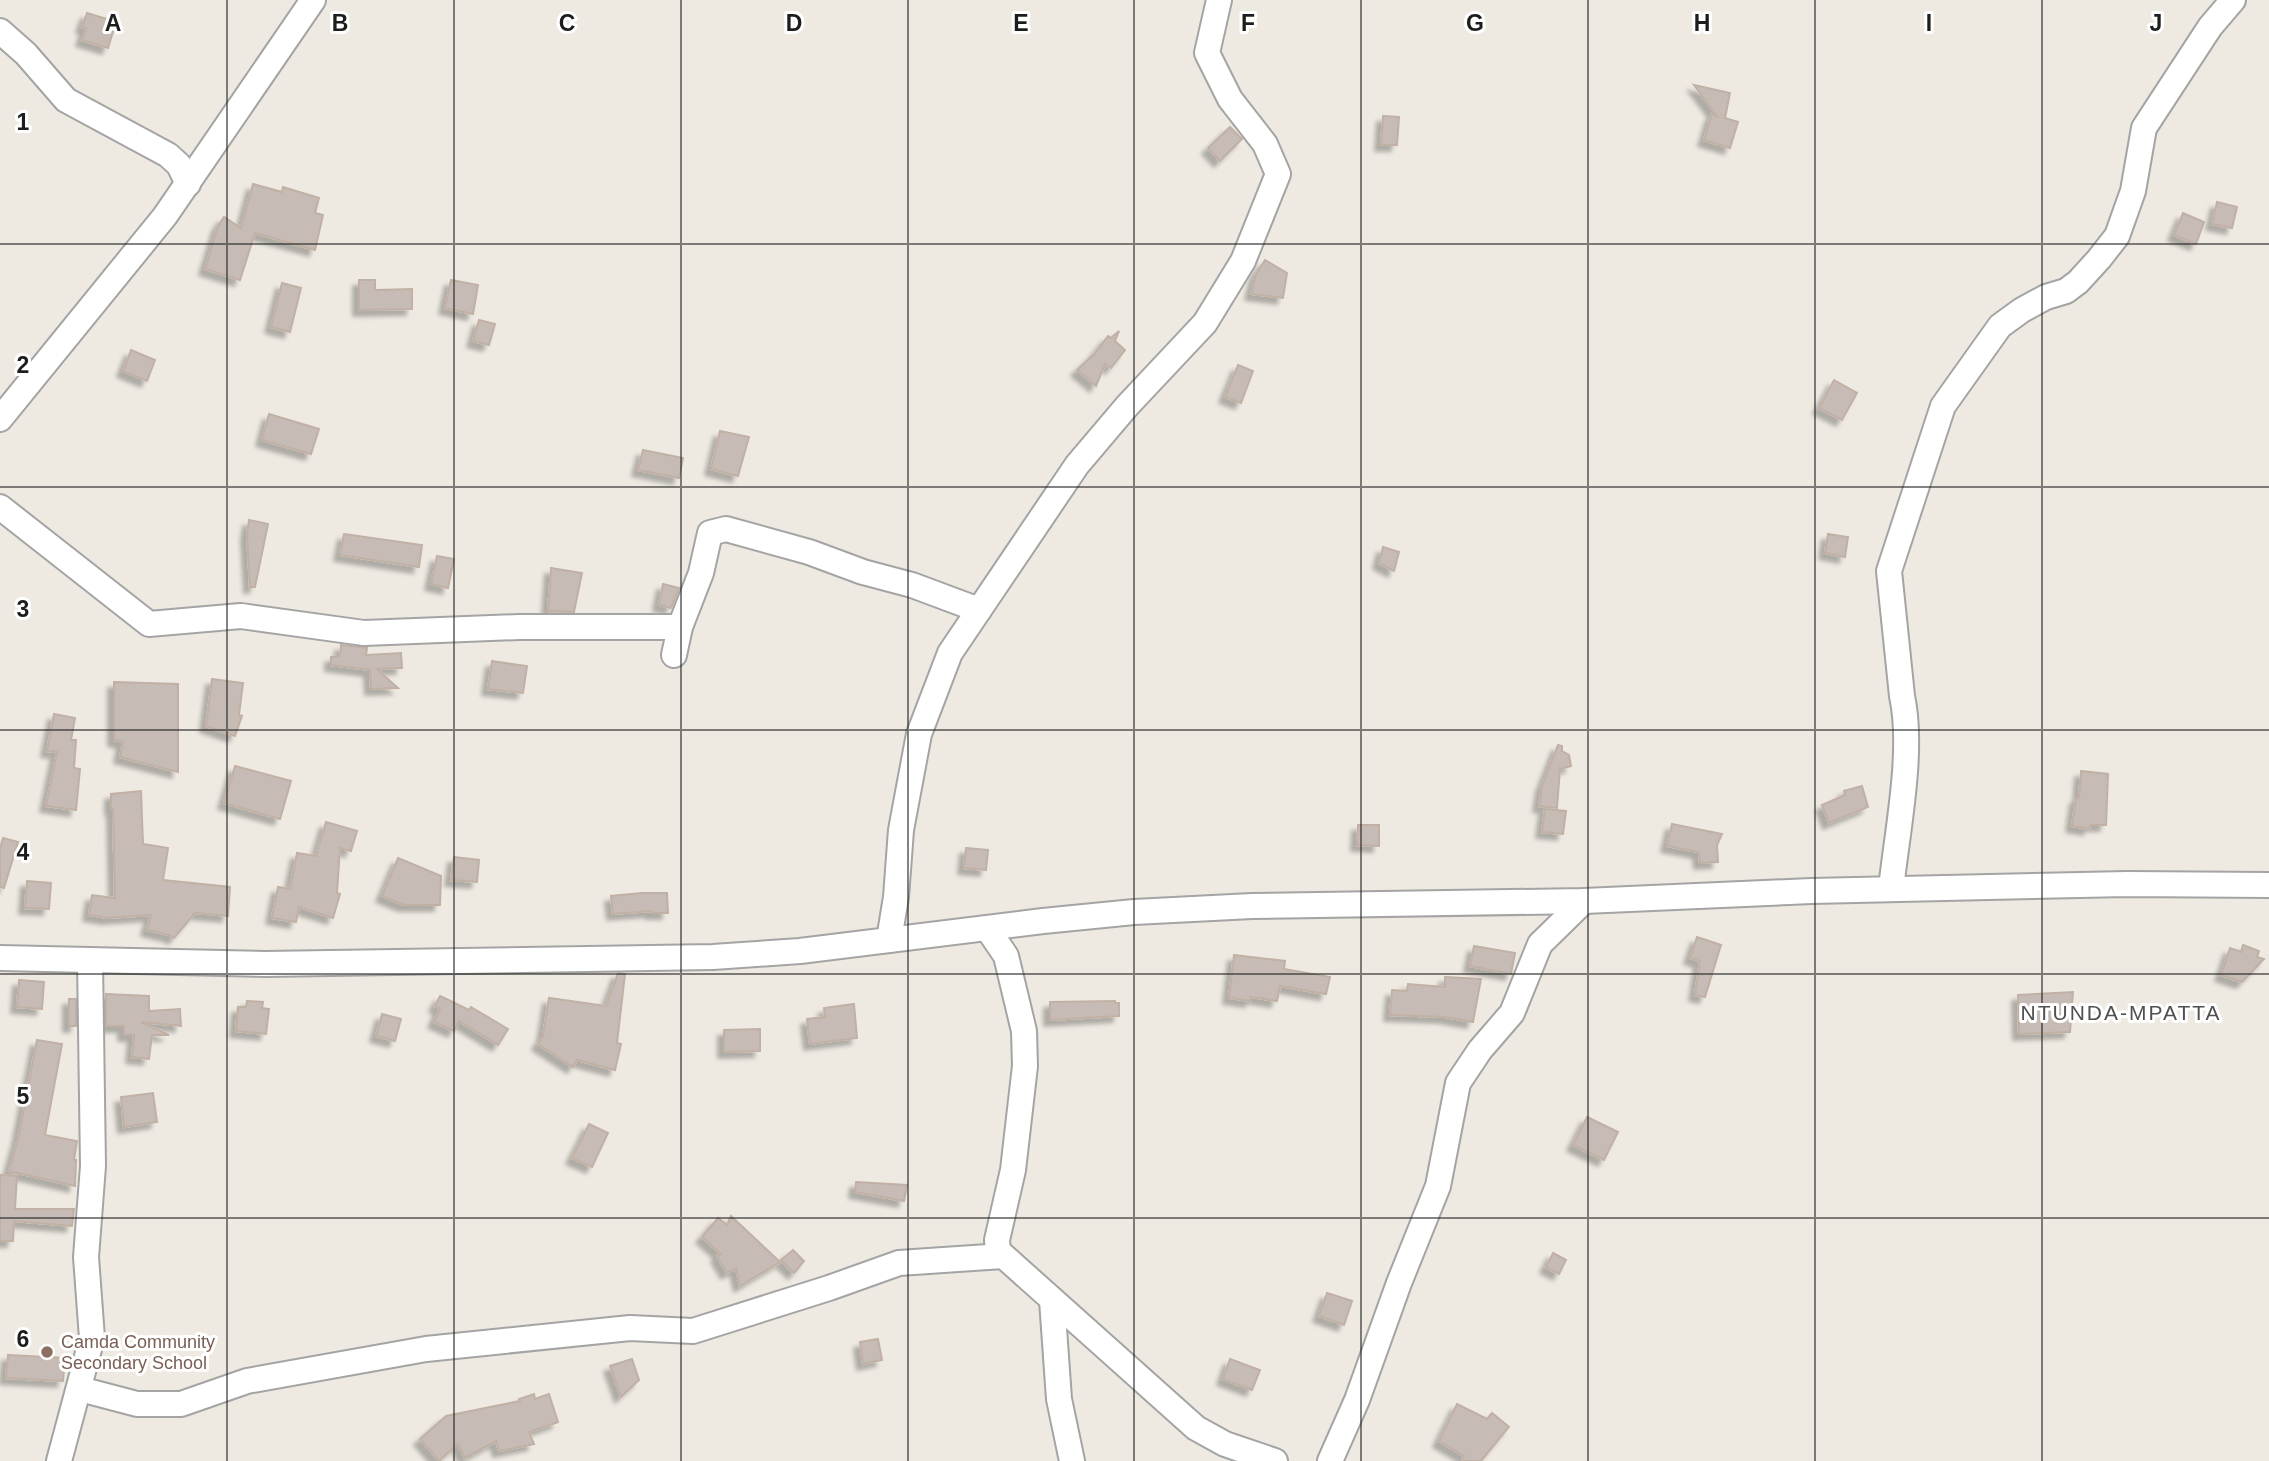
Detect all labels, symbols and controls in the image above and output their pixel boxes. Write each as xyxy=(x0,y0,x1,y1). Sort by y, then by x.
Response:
text: A xyxy=(105,10,121,36)
text: B xyxy=(332,10,348,36)
text: C xyxy=(559,10,575,36)
text: D xyxy=(786,10,802,36)
text: E xyxy=(1013,10,1029,36)
text: F xyxy=(1241,10,1255,36)
text: G xyxy=(1466,10,1484,36)
text: H xyxy=(1694,10,1710,36)
text: I xyxy=(1926,10,1932,36)
text: J xyxy=(2150,10,2162,36)
text: 1 xyxy=(17,109,30,135)
text: 2 xyxy=(17,352,29,378)
text: 3 xyxy=(17,596,29,622)
text: 4 xyxy=(17,839,30,865)
district label: NTUNDA-MPATTA xyxy=(2021,1001,2221,1024)
text: 5 xyxy=(17,1083,30,1109)
text: 6 xyxy=(17,1326,29,1352)
place label: Camda Community Secondary School xyxy=(61,1332,215,1373)
marker: Camda Community Secondary School xyxy=(39,1344,55,1360)

